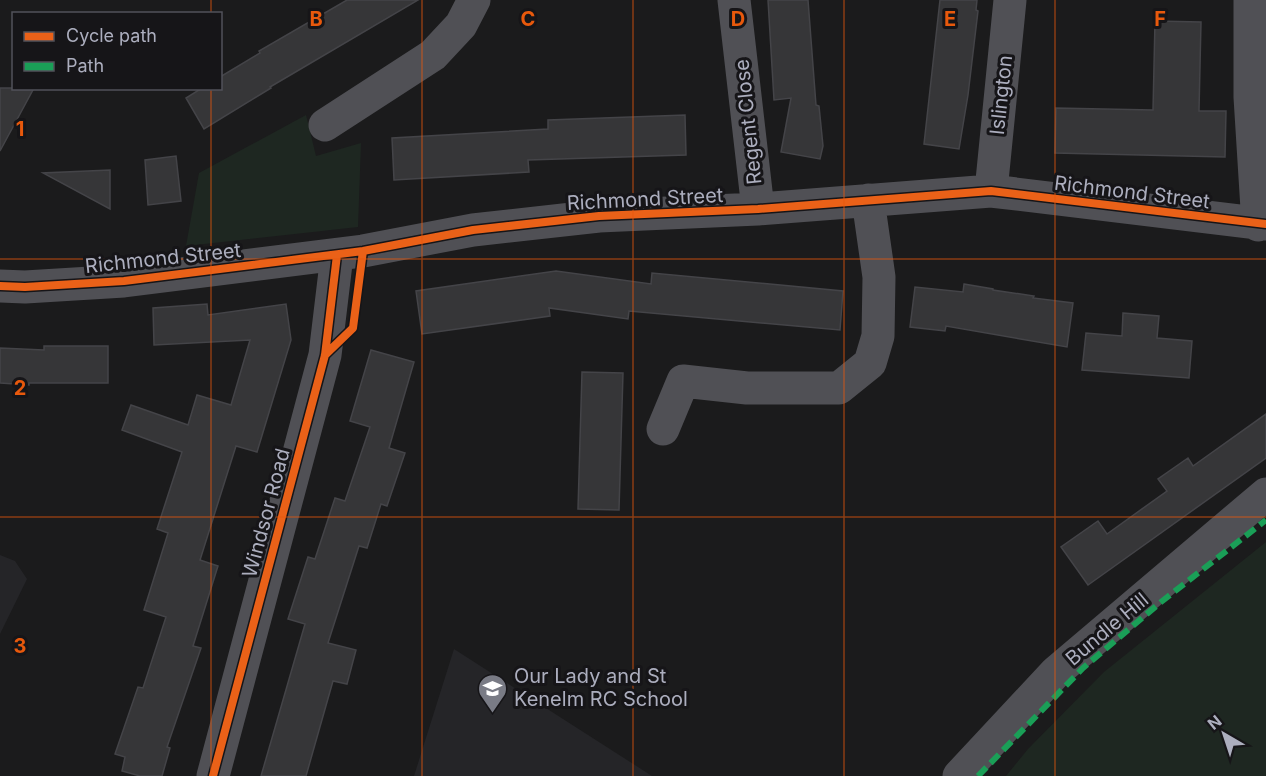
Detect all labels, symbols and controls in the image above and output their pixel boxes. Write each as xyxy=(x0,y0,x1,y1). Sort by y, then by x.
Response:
text: B xyxy=(309,7,323,31)
text: C xyxy=(521,7,535,31)
text: D xyxy=(731,7,745,31)
text: E xyxy=(944,7,956,31)
text: F xyxy=(1154,7,1166,31)
legend xyxy=(12,12,222,90)
text: Cycle path xyxy=(66,25,157,46)
street label: Islington xyxy=(985,54,1017,136)
text: Path xyxy=(66,55,104,76)
street label: Regent Close xyxy=(729,58,767,186)
text: 1 xyxy=(16,117,24,141)
street label: Richmond Street xyxy=(1053,171,1212,214)
street label: Richmond Street xyxy=(566,183,724,215)
street label: Richmond Street xyxy=(84,238,243,278)
text: 2 xyxy=(14,376,26,400)
street label: Windsor Road xyxy=(237,446,295,580)
street label: Bundle Hill xyxy=(1061,588,1153,670)
text: 3 xyxy=(14,634,26,658)
place label: Our Lady and St Kenelm RC School xyxy=(514,664,688,711)
school or university icon: Our Lady and St Kenelm RC School xyxy=(477,672,509,714)
north arrow xyxy=(1194,704,1254,764)
text: N xyxy=(1204,711,1226,734)

